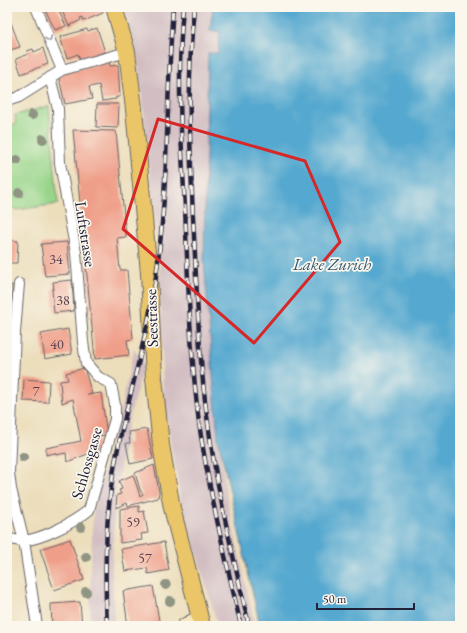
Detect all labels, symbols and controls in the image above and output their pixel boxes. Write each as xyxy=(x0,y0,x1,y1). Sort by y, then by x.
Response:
one-way arrow xyxy=(44,34,52,42)
street label: Luftstrasse xyxy=(70,200,101,269)
house number: 34 xyxy=(49,250,63,268)
water label: Lake Zurich xyxy=(292,253,372,275)
street label: Seestrasse xyxy=(140,289,163,347)
house number: 38 xyxy=(56,291,70,309)
house number: 40 xyxy=(50,335,64,353)
house number: 7 xyxy=(33,382,40,400)
street label: Schlossgasse xyxy=(66,425,107,502)
house number: 59 xyxy=(126,513,140,531)
house number: 57 xyxy=(138,549,152,567)
scale bar xyxy=(317,585,414,611)
text: 50 m xyxy=(323,591,347,607)

